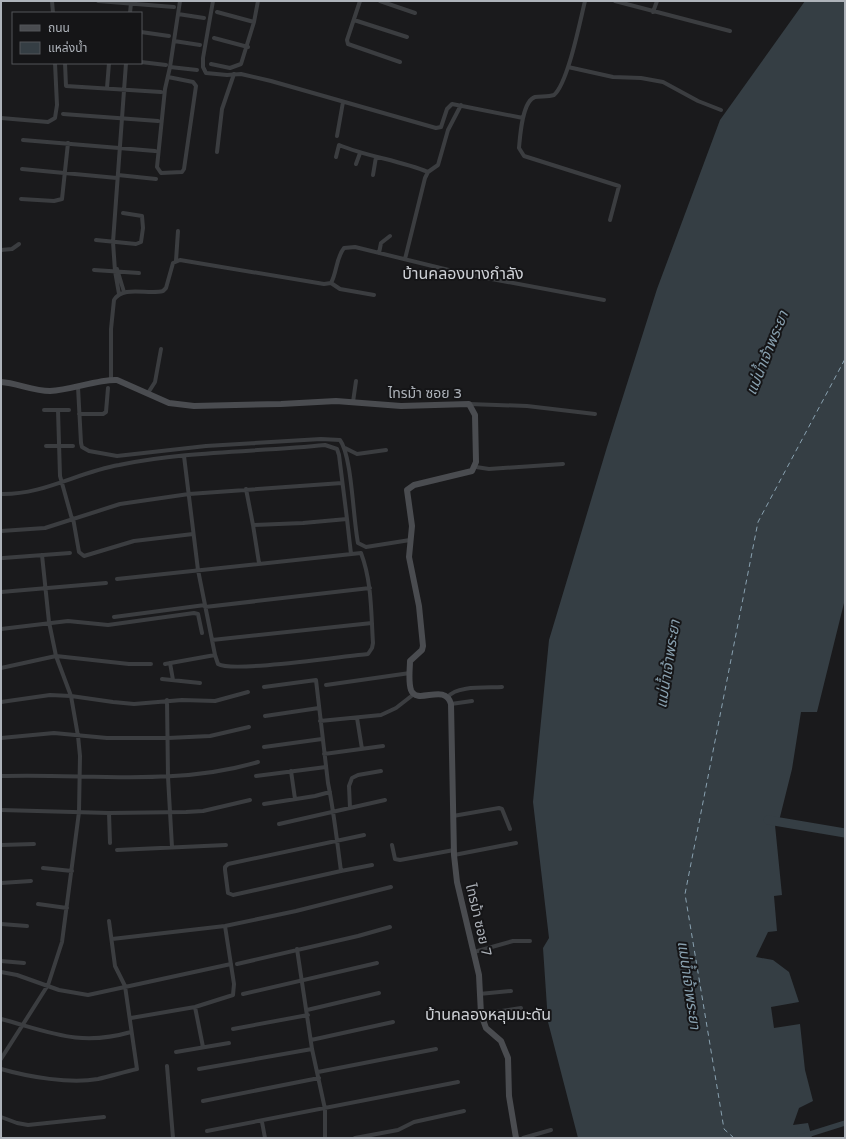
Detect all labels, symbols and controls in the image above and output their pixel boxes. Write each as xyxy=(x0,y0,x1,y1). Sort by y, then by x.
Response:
legend xyxy=(12,12,142,64)
text: ถนน xyxy=(48,21,70,35)
text: แหล่งน้ำ xyxy=(48,39,87,55)
district label: บ้านคลองบางกำลัง xyxy=(402,264,524,284)
water label: แม่น้ำเจ้าพระยา xyxy=(740,307,792,398)
street label: ไทรม้า ซอย 3 xyxy=(387,385,462,402)
water label: แม่น้ำเจ้าพระยา xyxy=(650,617,684,709)
street label: ไทรม้า ซอย 7 xyxy=(462,881,495,958)
water label: แม่น้ำเจ้าพระยา xyxy=(674,939,706,1031)
district label: บ้านคลองหลุมมะดัน xyxy=(425,1005,551,1025)

